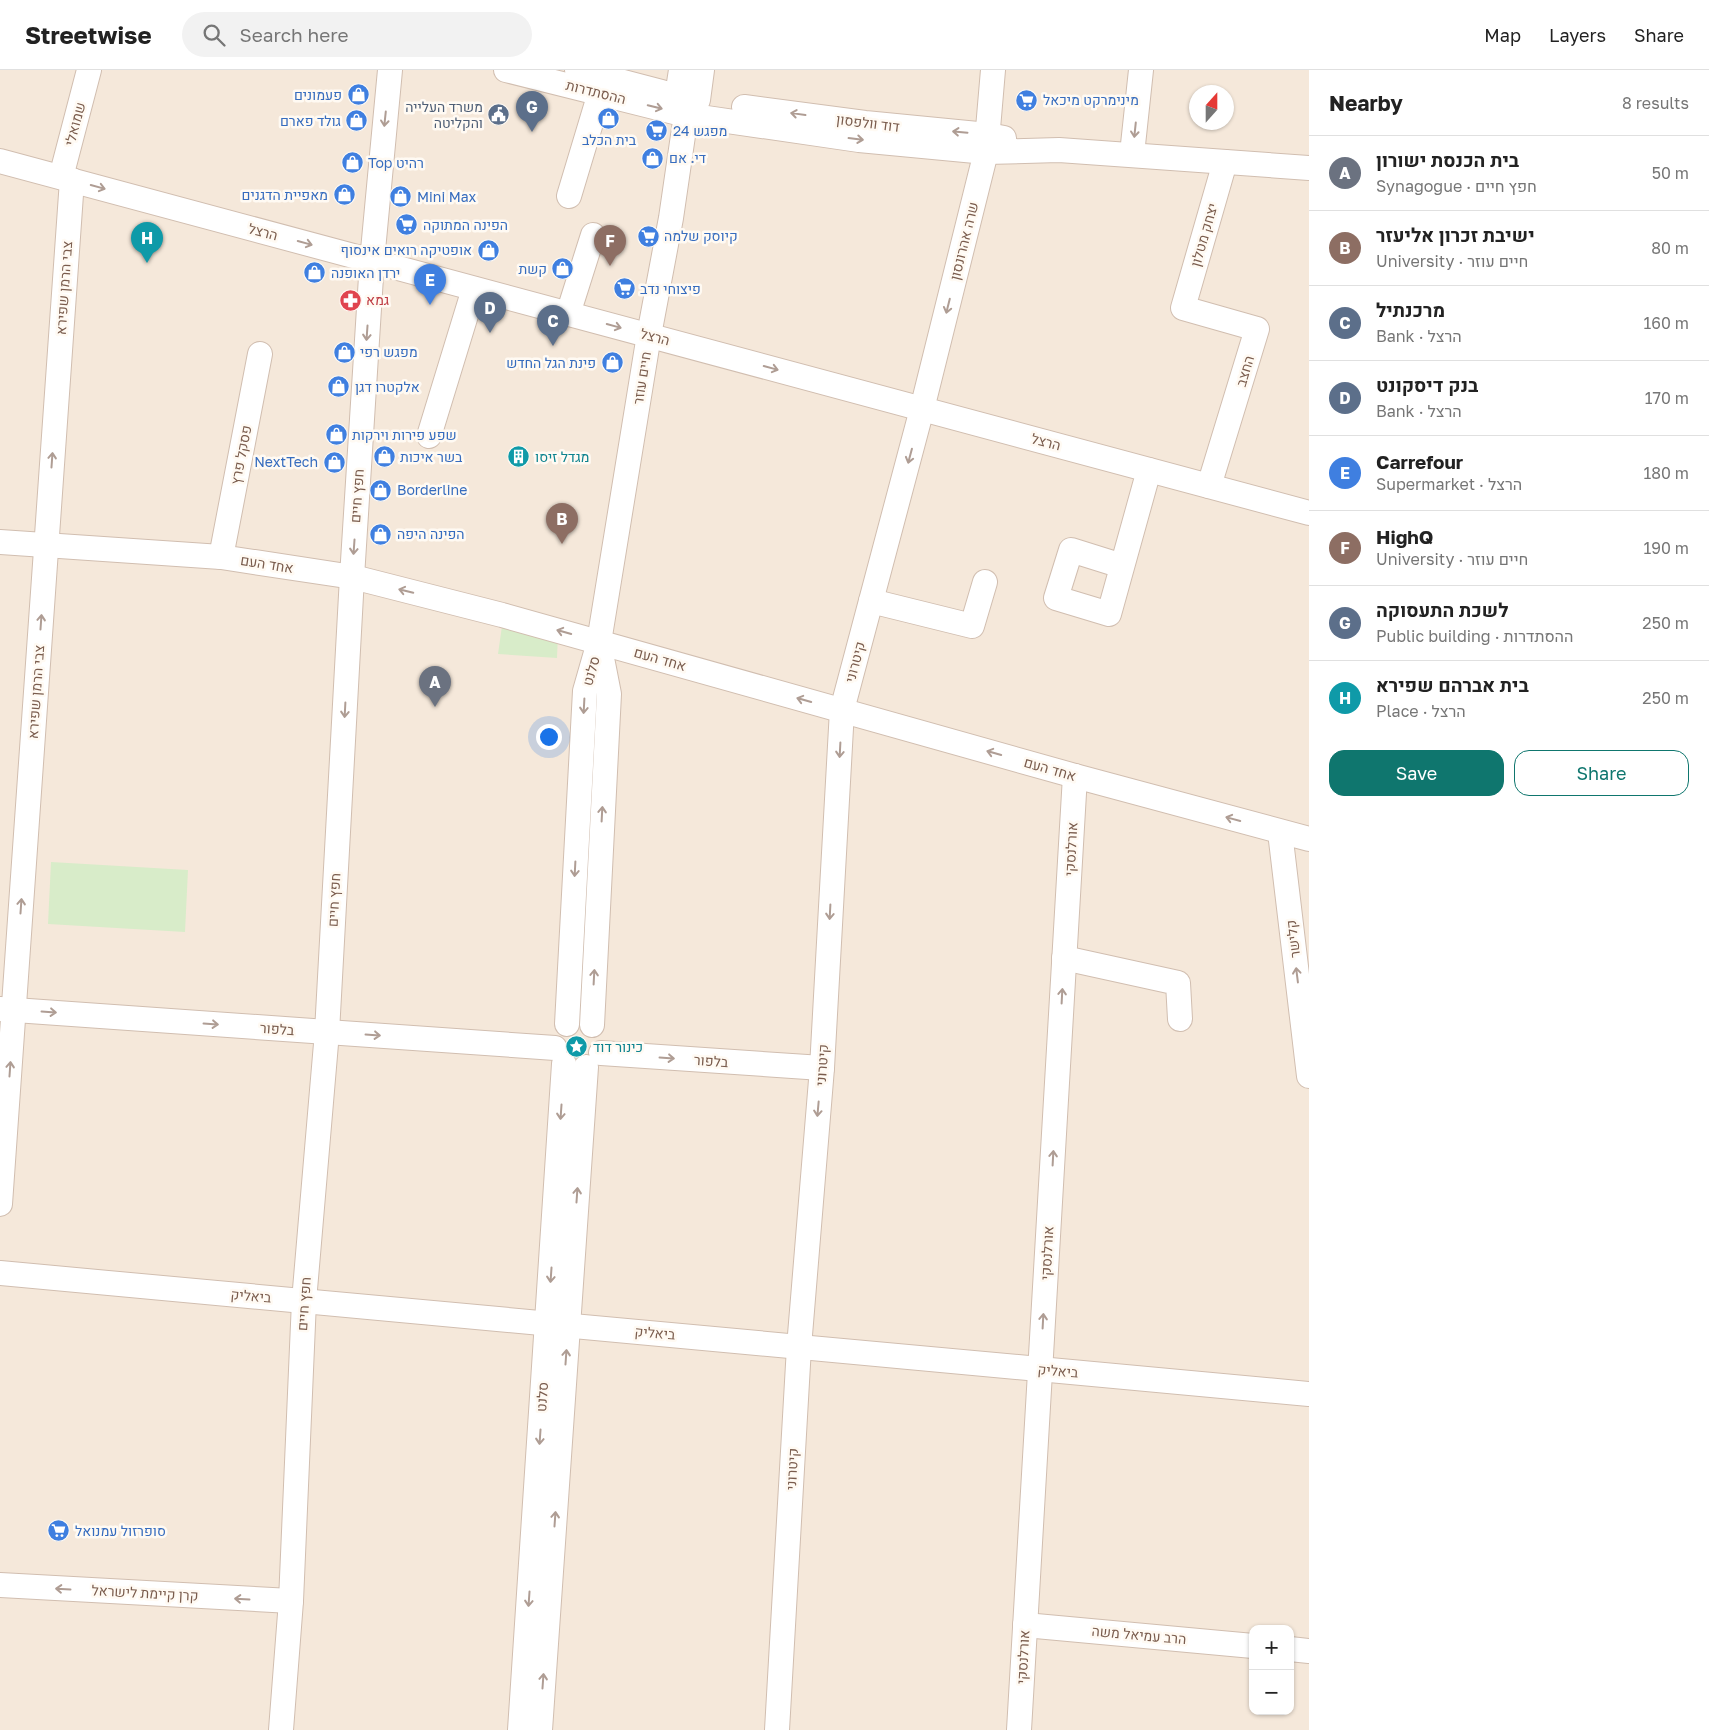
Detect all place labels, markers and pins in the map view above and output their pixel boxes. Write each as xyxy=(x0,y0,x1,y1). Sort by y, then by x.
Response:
shop icon: פעמונים xyxy=(346,83,370,107)
place label: פעמונים xyxy=(294,86,342,103)
supermarket icon: מינימרקט מיכאל xyxy=(1015,88,1039,112)
pin: G xyxy=(516,91,548,132)
place label: מינימרקט מיכאל xyxy=(1043,91,1139,108)
place label: משרד העלייה והקליטה xyxy=(405,98,483,131)
public building icon: משרד העלייה והקליטה xyxy=(487,103,511,127)
shop icon: בית הכלב xyxy=(597,106,621,130)
shop icon: גולד פארם xyxy=(345,109,369,133)
place label: גולד פארם xyxy=(280,112,341,129)
supermarket icon: מפגש 24 xyxy=(645,119,669,143)
place label: מפגש 24 xyxy=(673,122,727,139)
place label: בית הכלב xyxy=(582,131,637,148)
shop icon: די. אם xyxy=(641,146,665,170)
place label: די. אם xyxy=(669,149,706,166)
shop icon: Top רהיט xyxy=(340,151,364,175)
place label: Top רהיט xyxy=(368,154,424,171)
shop icon: מאפיית הדגנים xyxy=(332,183,356,207)
shop icon: Mini Max xyxy=(389,185,413,209)
place label: מאפיית הדגנים xyxy=(242,186,328,203)
place label: Mini Max xyxy=(417,188,477,205)
supermarket icon: הפינה המתוקה xyxy=(395,213,419,237)
place label: הפינה המתוקה xyxy=(423,216,508,233)
pin: H xyxy=(131,222,163,263)
supermarket icon: קיוסק שלמה xyxy=(636,224,660,248)
pin: F xyxy=(594,225,626,266)
place label: קיוסק שלמה xyxy=(664,227,738,244)
shop icon: אופטיקה רואים אינסוף xyxy=(476,238,500,262)
place label: אופטיקה רואים אינסוף xyxy=(341,241,472,258)
shop icon: קשת xyxy=(551,257,575,281)
place label: קשת xyxy=(518,260,547,277)
shop icon: ירדן האופנה xyxy=(303,261,327,285)
place label: ירדן האופנה xyxy=(331,264,400,281)
pin: E xyxy=(414,264,446,305)
supermarket icon: פיצוחי נדב xyxy=(612,277,636,301)
place label: פיצוחי נדב xyxy=(640,280,701,297)
pharmacy icon: גמא xyxy=(338,288,362,312)
place label: גמא xyxy=(366,291,389,308)
pin: D xyxy=(474,292,506,333)
pin: C xyxy=(537,305,569,346)
shop icon: מפגש רפי xyxy=(332,340,356,364)
place label: מפגש רפי xyxy=(360,343,418,360)
shop icon: פינת הגל החדש xyxy=(600,351,624,375)
place label: פינת הגל החדש xyxy=(506,354,596,371)
shop icon: אלקטרו דגן xyxy=(327,375,351,399)
place label: אלקטרו דגן xyxy=(355,378,420,395)
shop icon: שפע פירות וירקות xyxy=(324,423,348,447)
place label: שפע פירות וירקות xyxy=(352,426,457,443)
shop icon: בשר איכות xyxy=(372,445,396,469)
building icon: מגדל זיסו xyxy=(507,445,531,469)
place label: בשר איכות xyxy=(400,448,463,465)
place label: מגדל זיסו xyxy=(535,448,590,465)
shop icon: NextTech xyxy=(322,450,346,474)
place label: NextTech xyxy=(254,453,318,470)
shop icon: Borderline xyxy=(369,478,393,502)
place label: Borderline xyxy=(397,481,467,498)
pin: B xyxy=(546,503,578,544)
shop icon: הפינה היפה xyxy=(369,522,393,546)
place label: הפינה היפה xyxy=(397,525,465,542)
pin: A xyxy=(419,666,451,707)
place icon: כינור דוד xyxy=(565,1035,589,1059)
place label: כינור דוד xyxy=(593,1038,643,1055)
supermarket icon: סופרזול עמנואל xyxy=(47,1519,71,1543)
place label: סופרזול עמנואל xyxy=(75,1522,166,1539)

